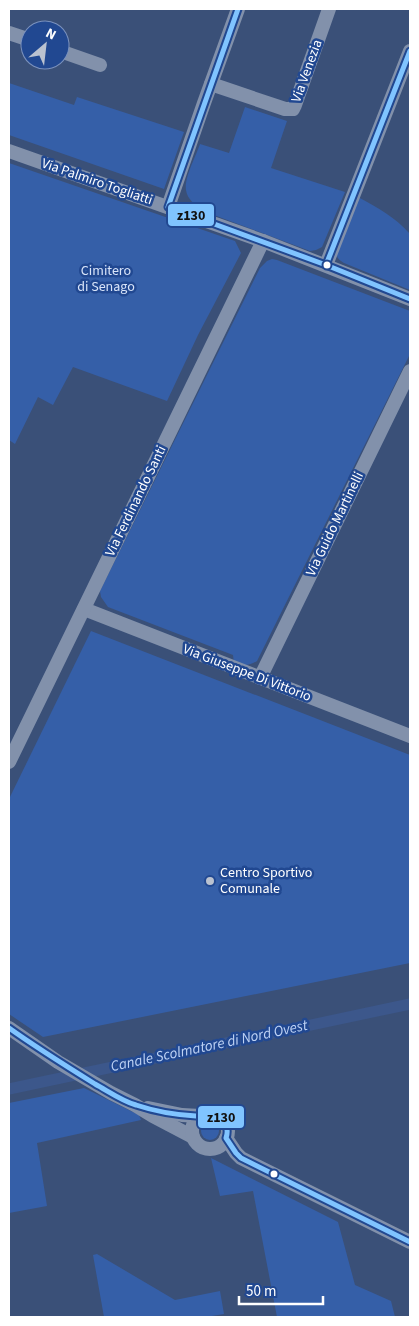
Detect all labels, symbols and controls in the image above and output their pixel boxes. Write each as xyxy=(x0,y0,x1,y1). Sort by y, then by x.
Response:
north arrow xyxy=(20,20,70,70)
text: N xyxy=(42,23,59,45)
street label: Via Venezia xyxy=(286,37,328,105)
street label: Via Palmiro Togliatti xyxy=(39,154,155,210)
line badge: z130 xyxy=(167,203,215,227)
text: z130 xyxy=(177,206,205,226)
unlabelled marker xyxy=(322,260,332,270)
park label: Cimitero di Senago xyxy=(77,261,135,297)
street label: Via Ferdinando Santi xyxy=(100,442,172,560)
street label: Via Guido Martinelli xyxy=(301,468,369,580)
street label: Via Giuseppe Di Vittorio xyxy=(180,639,314,707)
place label: Centro Sportivo Comunale xyxy=(220,863,312,899)
marker: Centro Sportivo Comunale xyxy=(204,875,216,887)
water label: Canale Scolmatore di Nord Ovest xyxy=(109,1015,311,1077)
line badge: z130 xyxy=(197,1105,245,1129)
text: z130 xyxy=(207,1108,235,1128)
unlabelled marker xyxy=(269,1169,279,1179)
scale bar xyxy=(239,1274,323,1306)
text: 50 m xyxy=(246,1281,276,1302)

